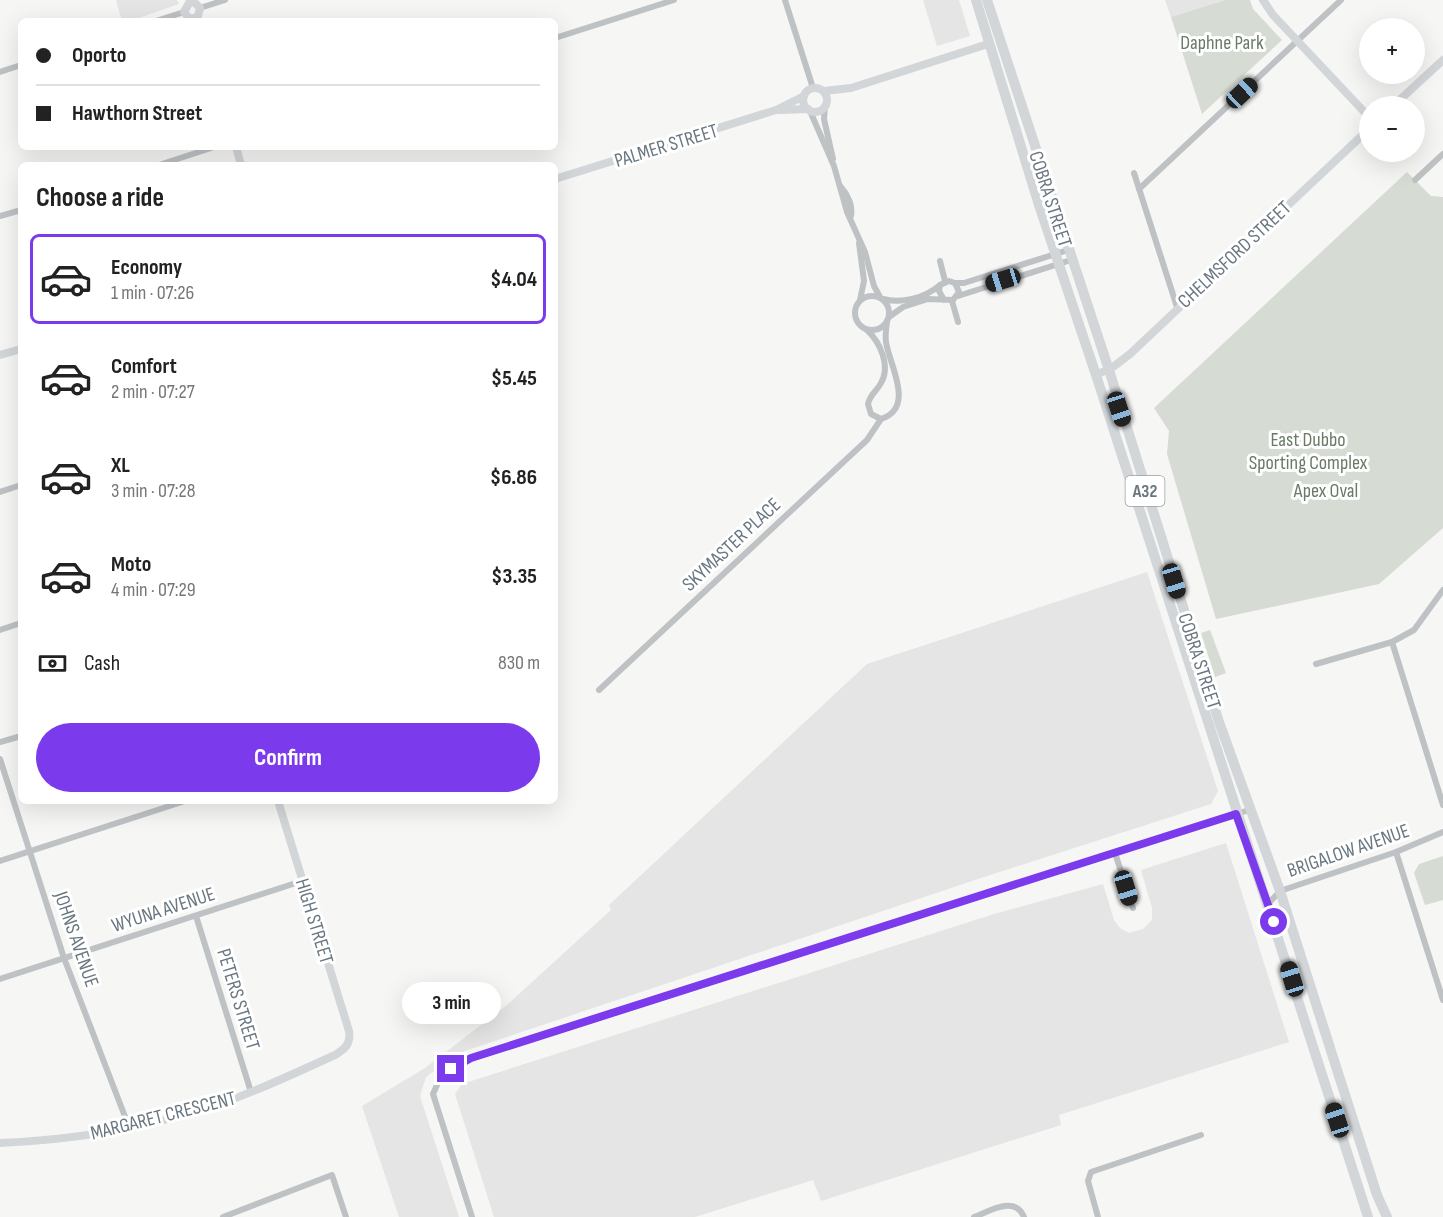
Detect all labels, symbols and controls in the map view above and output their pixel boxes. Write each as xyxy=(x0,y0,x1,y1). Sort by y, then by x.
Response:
map controls xyxy=(1359,18,1425,162)
button: + xyxy=(1359,18,1425,84)
park label: Daphne Park xyxy=(1180,31,1264,55)
text: Oporto xyxy=(72,42,126,69)
car xyxy=(1223,74,1261,112)
button: − xyxy=(1359,96,1425,162)
text: Hawthorn Street xyxy=(72,100,202,127)
street label: PALMER STREET xyxy=(612,119,721,173)
street label: COBRA STREET xyxy=(1023,148,1077,250)
text: Choose a ride xyxy=(36,182,164,214)
street label: CHELMSFORD STREET xyxy=(1173,196,1296,313)
icon: car xyxy=(39,252,93,306)
text: Economy xyxy=(111,254,182,281)
text: $4.04 xyxy=(490,266,537,293)
car xyxy=(983,266,1023,294)
text: 1 min · 07:26 xyxy=(111,281,194,305)
icon: car xyxy=(39,351,93,405)
text: Comfort xyxy=(111,353,177,380)
text: $5.45 xyxy=(491,365,537,392)
text: 2 min · 07:27 xyxy=(111,380,195,404)
car xyxy=(1105,389,1133,429)
park label: East Dubbo Sporting Complex xyxy=(1249,428,1368,475)
icon: car xyxy=(39,450,93,504)
text: XL xyxy=(111,452,130,479)
text: $6.86 xyxy=(490,464,537,491)
road number: A32 xyxy=(1126,476,1164,506)
text: 3 min · 07:28 xyxy=(111,479,196,503)
park label: Apex Oval xyxy=(1293,479,1358,503)
street label: SKYMASTER PLACE xyxy=(677,493,786,596)
icon: car xyxy=(39,549,93,603)
text: Moto xyxy=(111,551,151,578)
car xyxy=(1160,561,1188,601)
text: $3.35 xyxy=(491,563,537,590)
text: 4 min · 07:29 xyxy=(111,578,196,602)
street label: COBRA STREET xyxy=(1172,610,1226,712)
icon: cash xyxy=(36,647,69,680)
text: Cash xyxy=(84,650,120,677)
text: 830 m xyxy=(498,651,540,675)
button: Confirm xyxy=(36,723,540,792)
street label: BRIGALOW AVENUE xyxy=(1284,819,1412,883)
car xyxy=(1112,868,1140,908)
street label: HIGH STREET xyxy=(290,876,338,967)
street label: WYUNA AVENUE xyxy=(109,882,218,938)
street label: JOHNS AVENUE xyxy=(48,887,104,990)
route start xyxy=(1260,908,1287,935)
street label: PETERS STREET xyxy=(211,946,265,1053)
car xyxy=(1278,959,1306,999)
callout: 3 min xyxy=(402,982,500,1024)
text: 3 min xyxy=(432,991,471,1015)
route end xyxy=(437,1055,464,1082)
street label: MARGARET CRESCENT xyxy=(88,1086,238,1146)
car xyxy=(1323,1100,1351,1140)

